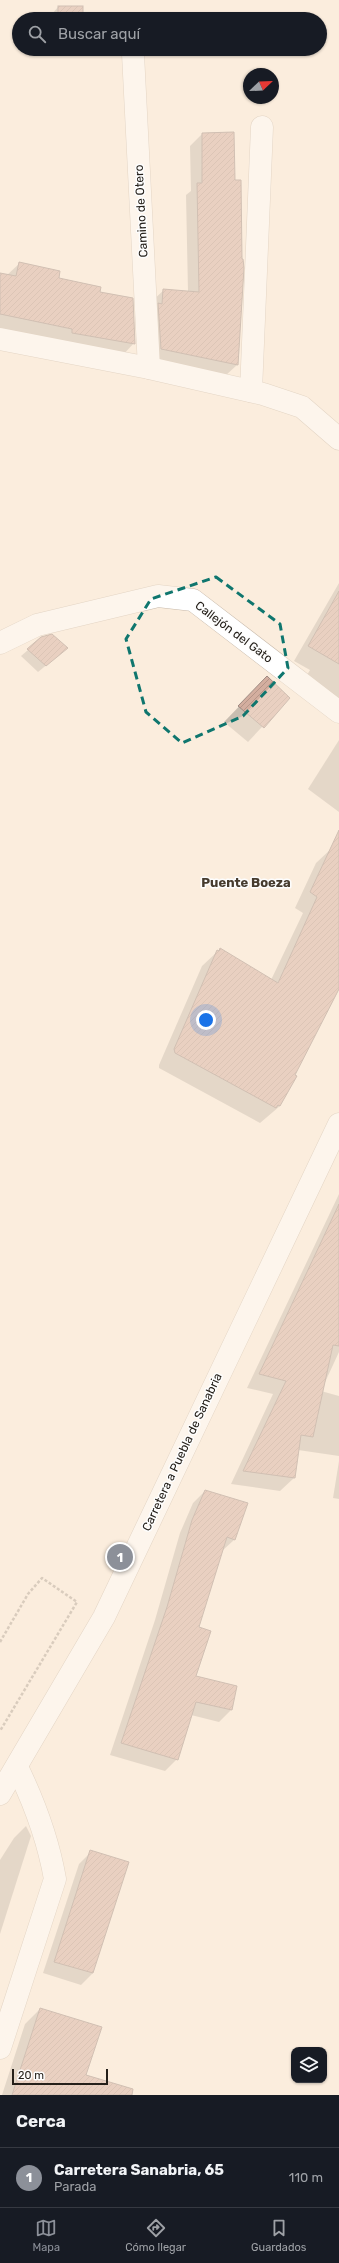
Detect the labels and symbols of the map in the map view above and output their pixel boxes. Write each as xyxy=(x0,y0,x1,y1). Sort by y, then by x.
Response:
north arrow xyxy=(243,68,279,104)
street label: Camino de Otero xyxy=(132,164,150,258)
street label: Callejón del Gato xyxy=(193,598,276,666)
district label: Puente Boeza xyxy=(201,875,291,890)
your location xyxy=(196,1010,216,1030)
street label: Carretera a Puebla de Sanabria xyxy=(139,1371,225,1533)
pin: 1 xyxy=(107,1542,133,1572)
scale bar xyxy=(12,2067,108,2086)

